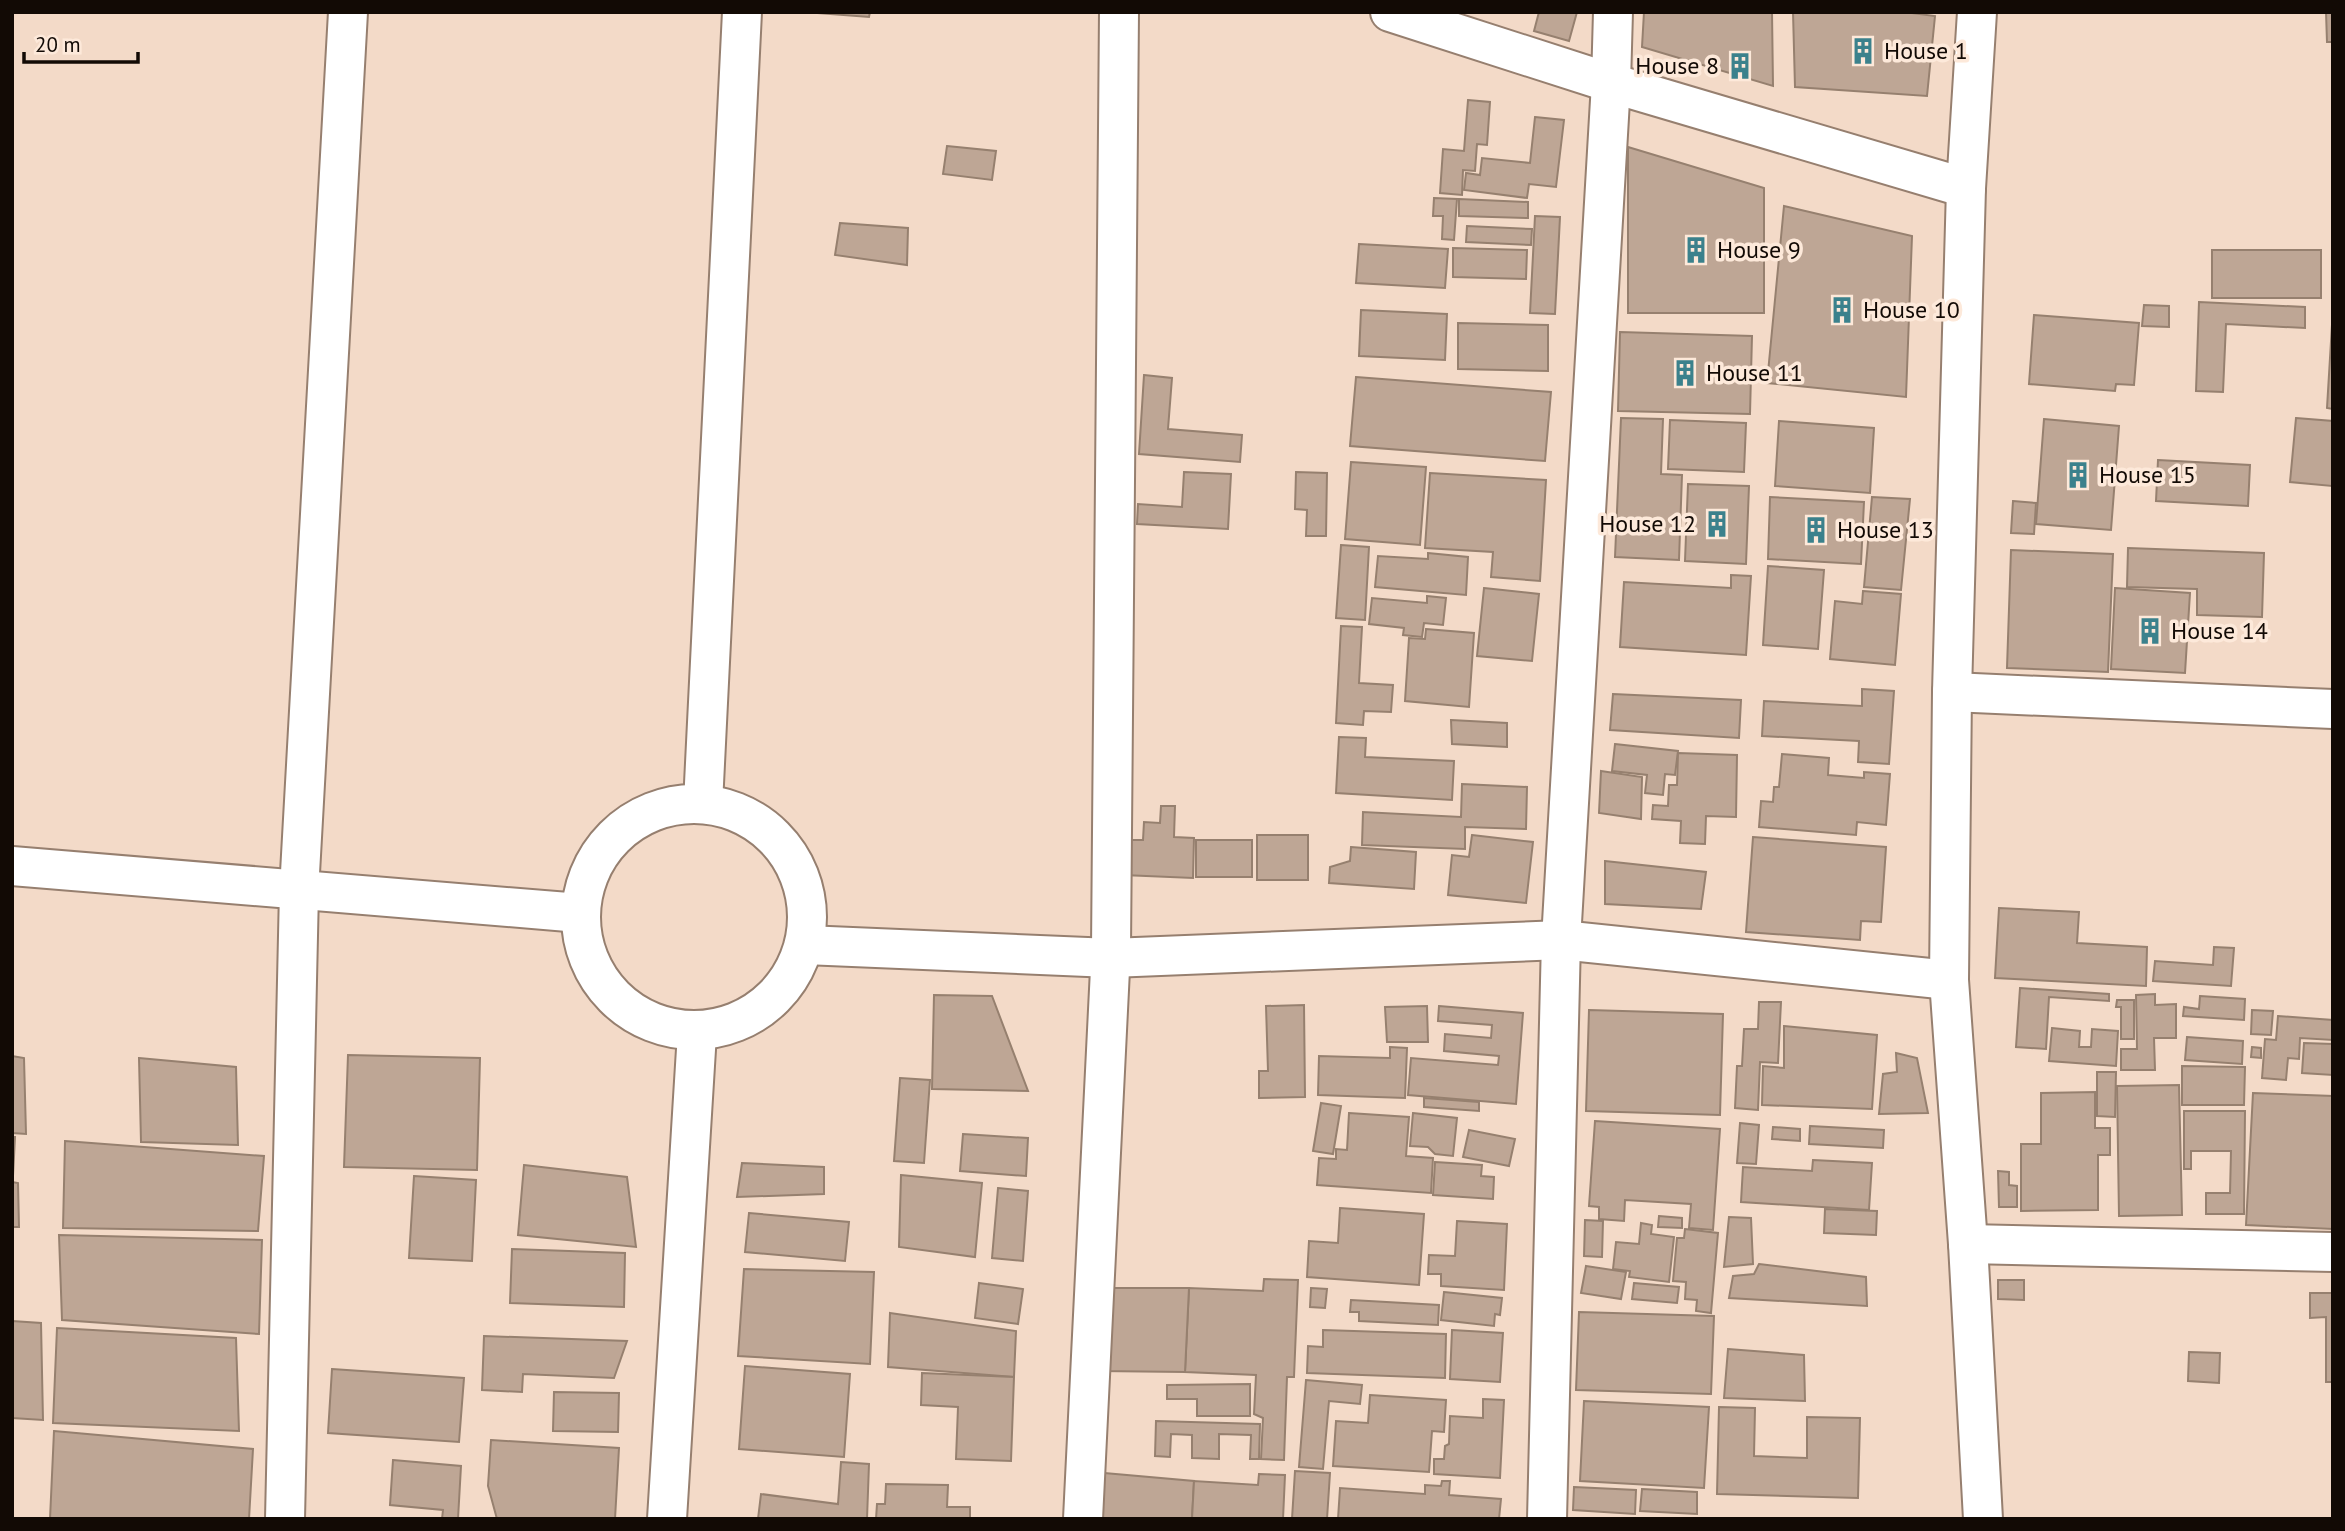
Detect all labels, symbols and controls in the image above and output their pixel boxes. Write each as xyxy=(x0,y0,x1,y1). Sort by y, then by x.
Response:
scale bar xyxy=(24,21,138,65)
text: 20 m xyxy=(35,31,81,58)
place label: House 1 xyxy=(1884,35,1968,66)
building icon: House 1 xyxy=(1848,36,1878,66)
place label: House 8 xyxy=(1635,50,1719,81)
building icon: House 8 xyxy=(1725,51,1755,81)
place label: House 9 xyxy=(1717,234,1801,265)
building icon: House 9 xyxy=(1681,235,1711,265)
place label: House 10 xyxy=(1863,294,1960,325)
building icon: House 10 xyxy=(1827,295,1857,325)
place label: House 11 xyxy=(1706,357,1803,388)
building icon: House 11 xyxy=(1670,358,1700,388)
place label: House 15 xyxy=(2099,459,2196,490)
building icon: House 15 xyxy=(2063,460,2093,490)
place label: House 12 xyxy=(1599,508,1696,539)
building icon: House 12 xyxy=(1702,509,1732,539)
place label: House 13 xyxy=(1837,514,1934,545)
building icon: House 13 xyxy=(1801,515,1831,545)
place label: House 14 xyxy=(2171,615,2268,646)
building icon: House 14 xyxy=(2135,616,2165,646)

